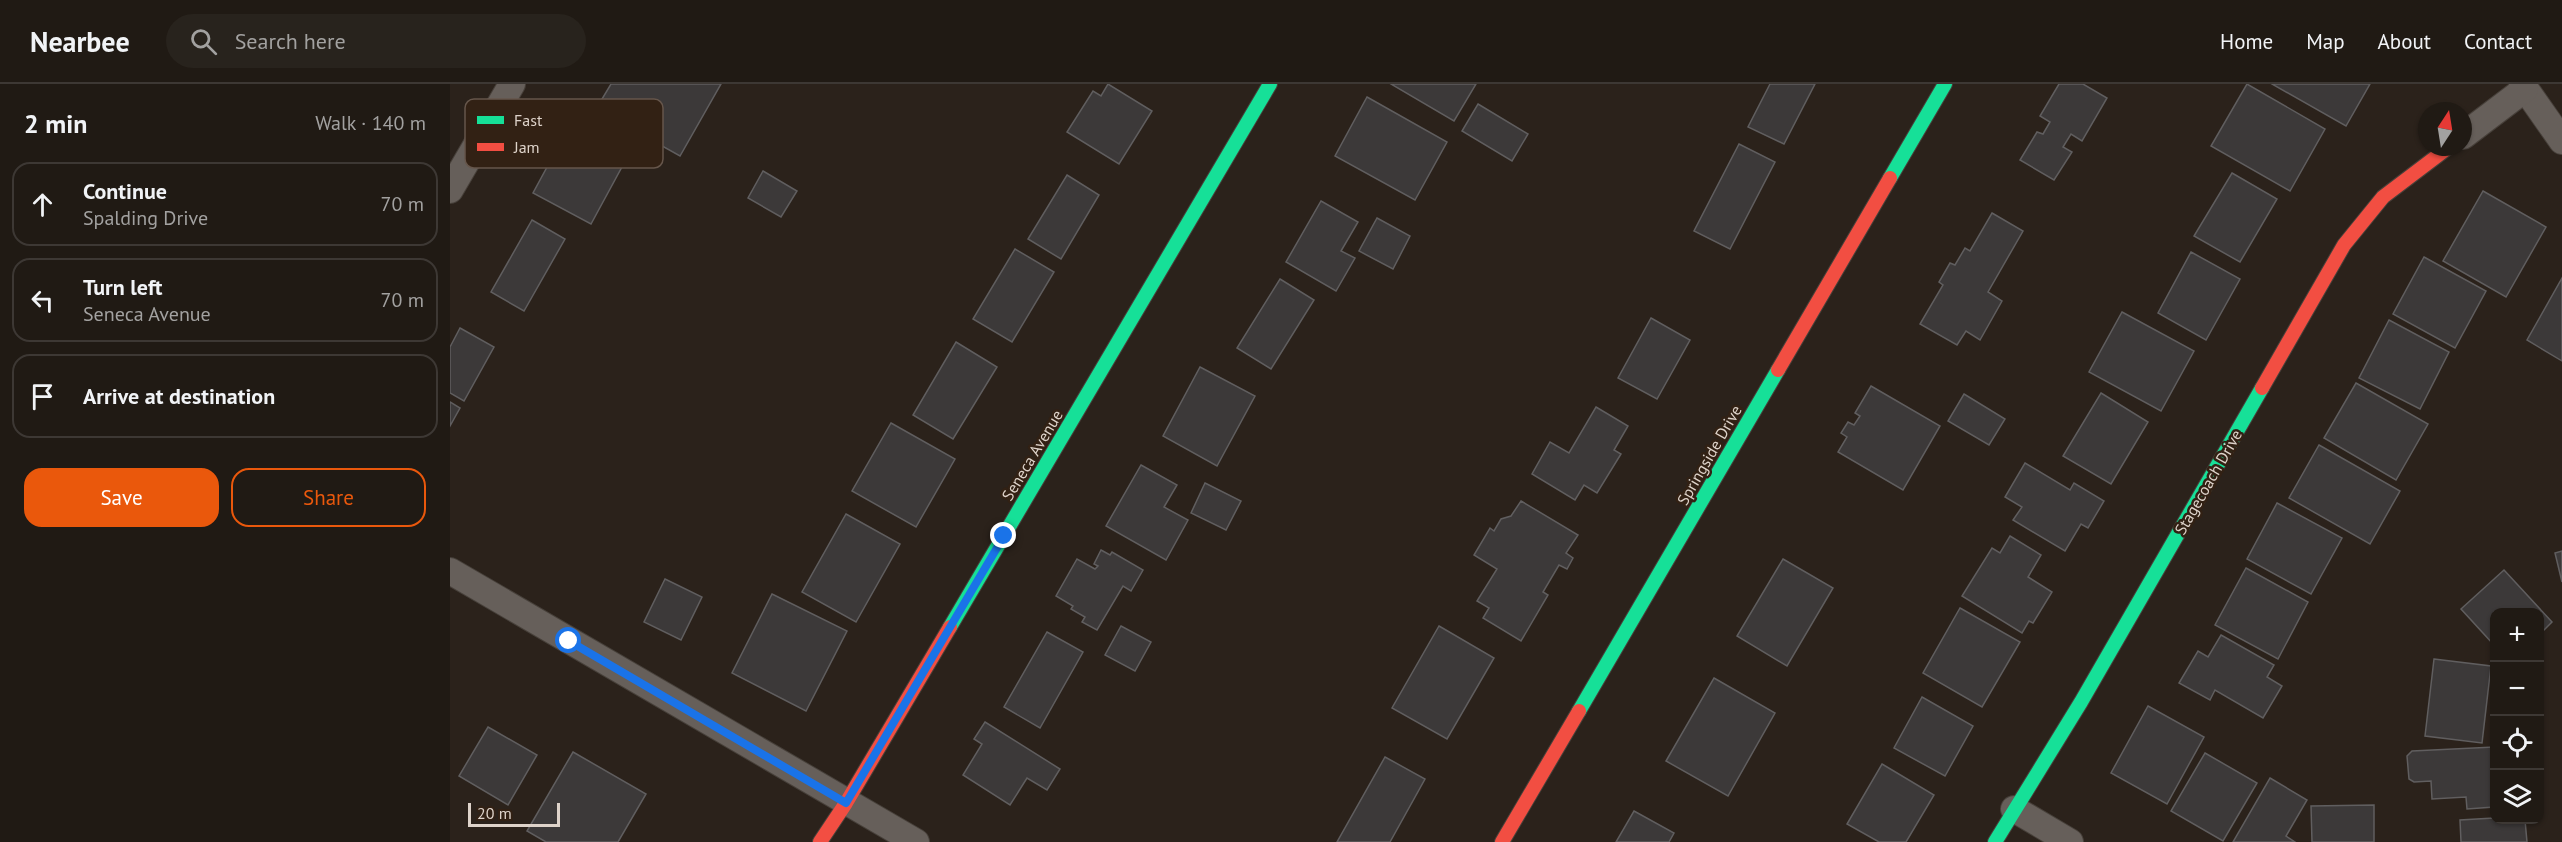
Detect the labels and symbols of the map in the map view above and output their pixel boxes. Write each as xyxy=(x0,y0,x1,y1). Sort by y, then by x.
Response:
legend xyxy=(465,99,663,168)
north arrow xyxy=(2418,102,2472,156)
text: Fast xyxy=(514,110,543,130)
text: Jam xyxy=(513,137,540,157)
street label: Springside Drive xyxy=(1672,401,1746,509)
street label: Seneca Avenue xyxy=(997,406,1067,504)
street label: Stagecoach Drive xyxy=(2170,426,2246,538)
route end xyxy=(990,522,1016,548)
route start xyxy=(555,627,581,653)
scale bar xyxy=(468,800,560,828)

